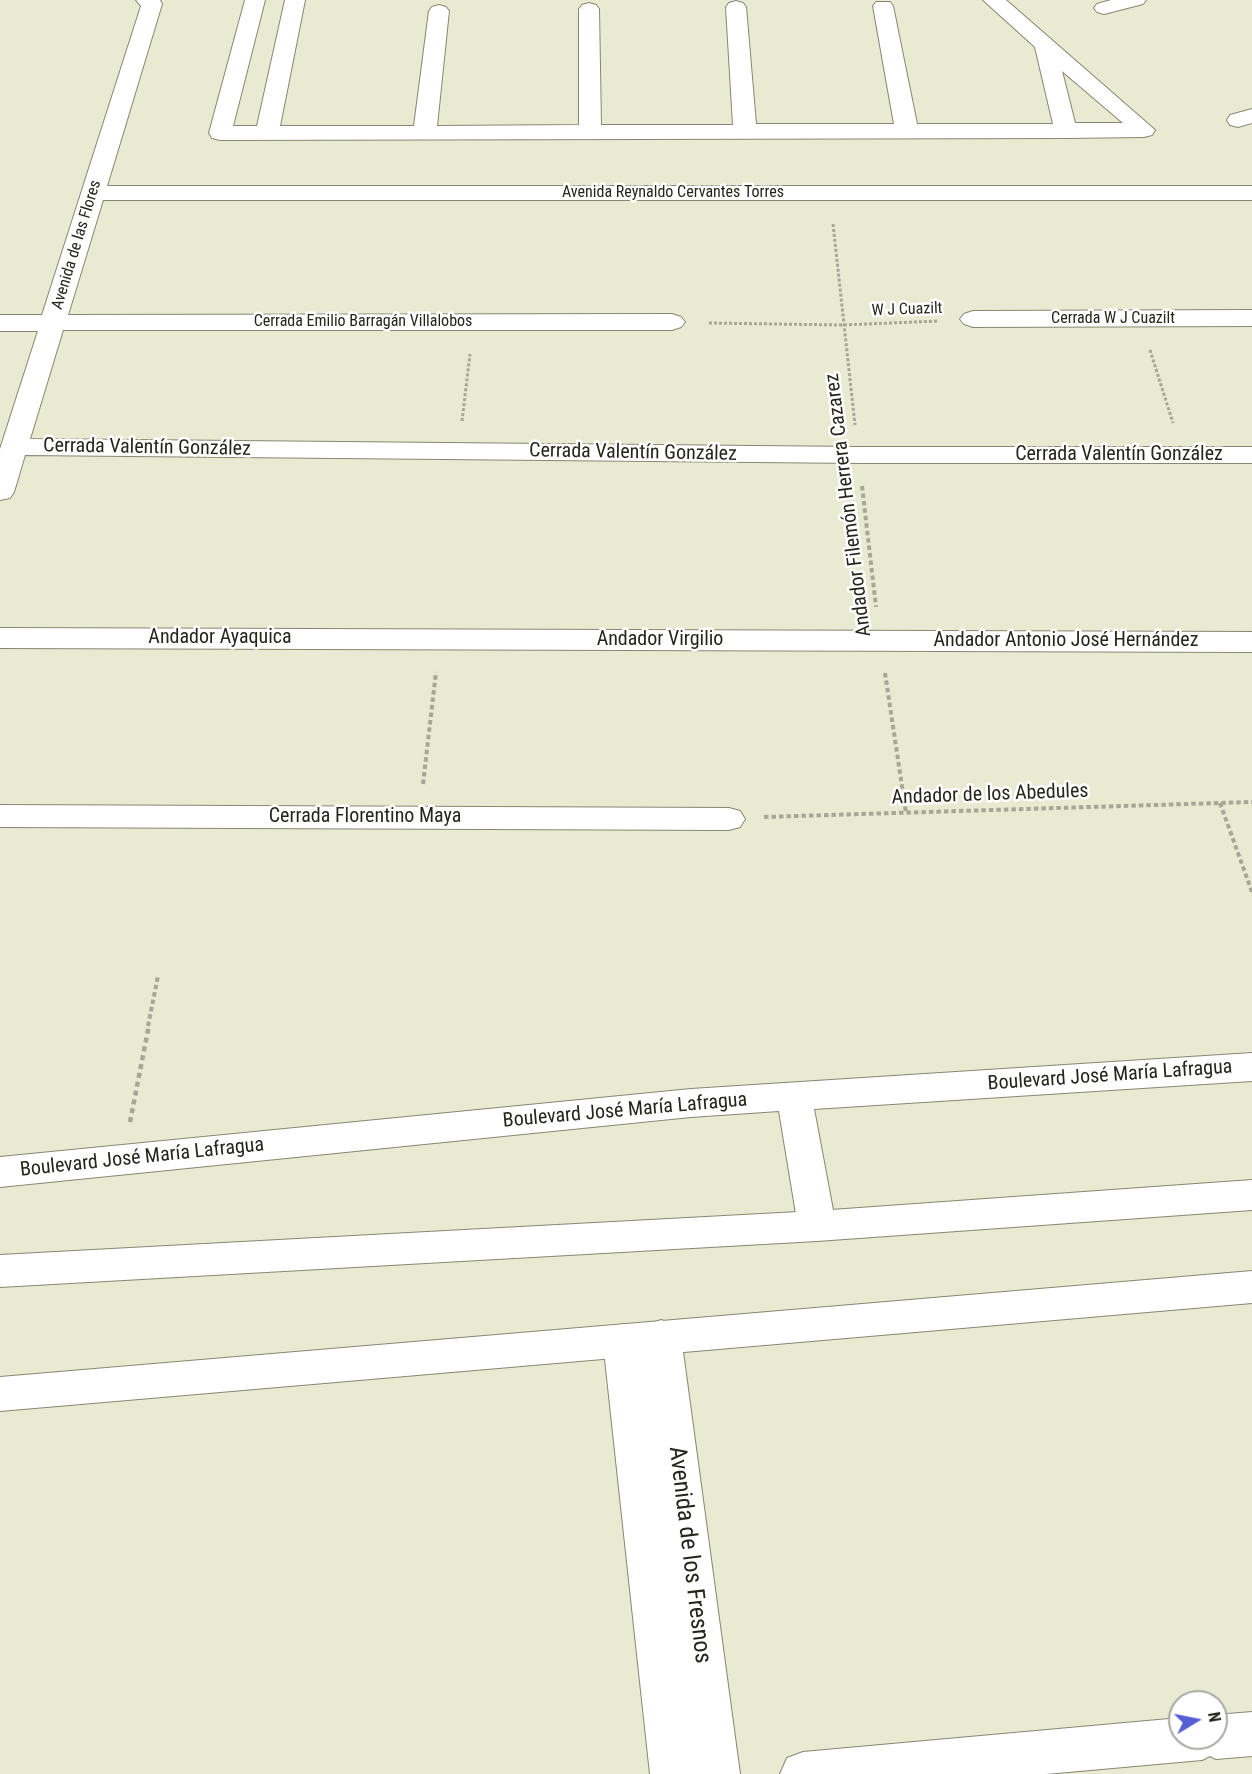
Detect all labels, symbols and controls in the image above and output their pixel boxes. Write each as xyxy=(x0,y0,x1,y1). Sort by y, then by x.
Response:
street label: Avenida de las Flores xyxy=(48,178,106,312)
street label: Avenida Reynaldo Cervantes Torres xyxy=(562,183,784,203)
street label: W J Cuazilt xyxy=(871,299,943,321)
street label: Cerrada W J Cuazilt xyxy=(1051,309,1175,329)
street label: Cerrada Emilio Barragán Villalobos xyxy=(254,312,472,332)
street label: Andador Filemón Herrera Cazarez xyxy=(821,372,877,638)
street label: Cerrada Valentín González xyxy=(43,434,251,462)
street label: Cerrada Valentín González xyxy=(529,439,737,467)
street label: Cerrada Valentín González xyxy=(1015,443,1223,467)
street label: Andador Ayaquica xyxy=(148,626,292,650)
street label: Andador Virgilio xyxy=(597,628,723,652)
street label: Andador Antonio José Hernández xyxy=(934,629,1198,653)
street label: Andador de los Abedules xyxy=(891,780,1089,810)
street label: Cerrada Florentino Maya xyxy=(269,805,461,829)
street label: Boulevard José María Lafragua xyxy=(987,1055,1233,1097)
street label: Boulevard José María Lafragua xyxy=(502,1088,748,1134)
street label: Boulevard José María Lafragua xyxy=(19,1133,265,1183)
street label: Avenida de los Fresnos xyxy=(661,1445,717,1665)
north arrow xyxy=(1168,1690,1228,1750)
text: N xyxy=(1204,1711,1224,1724)

